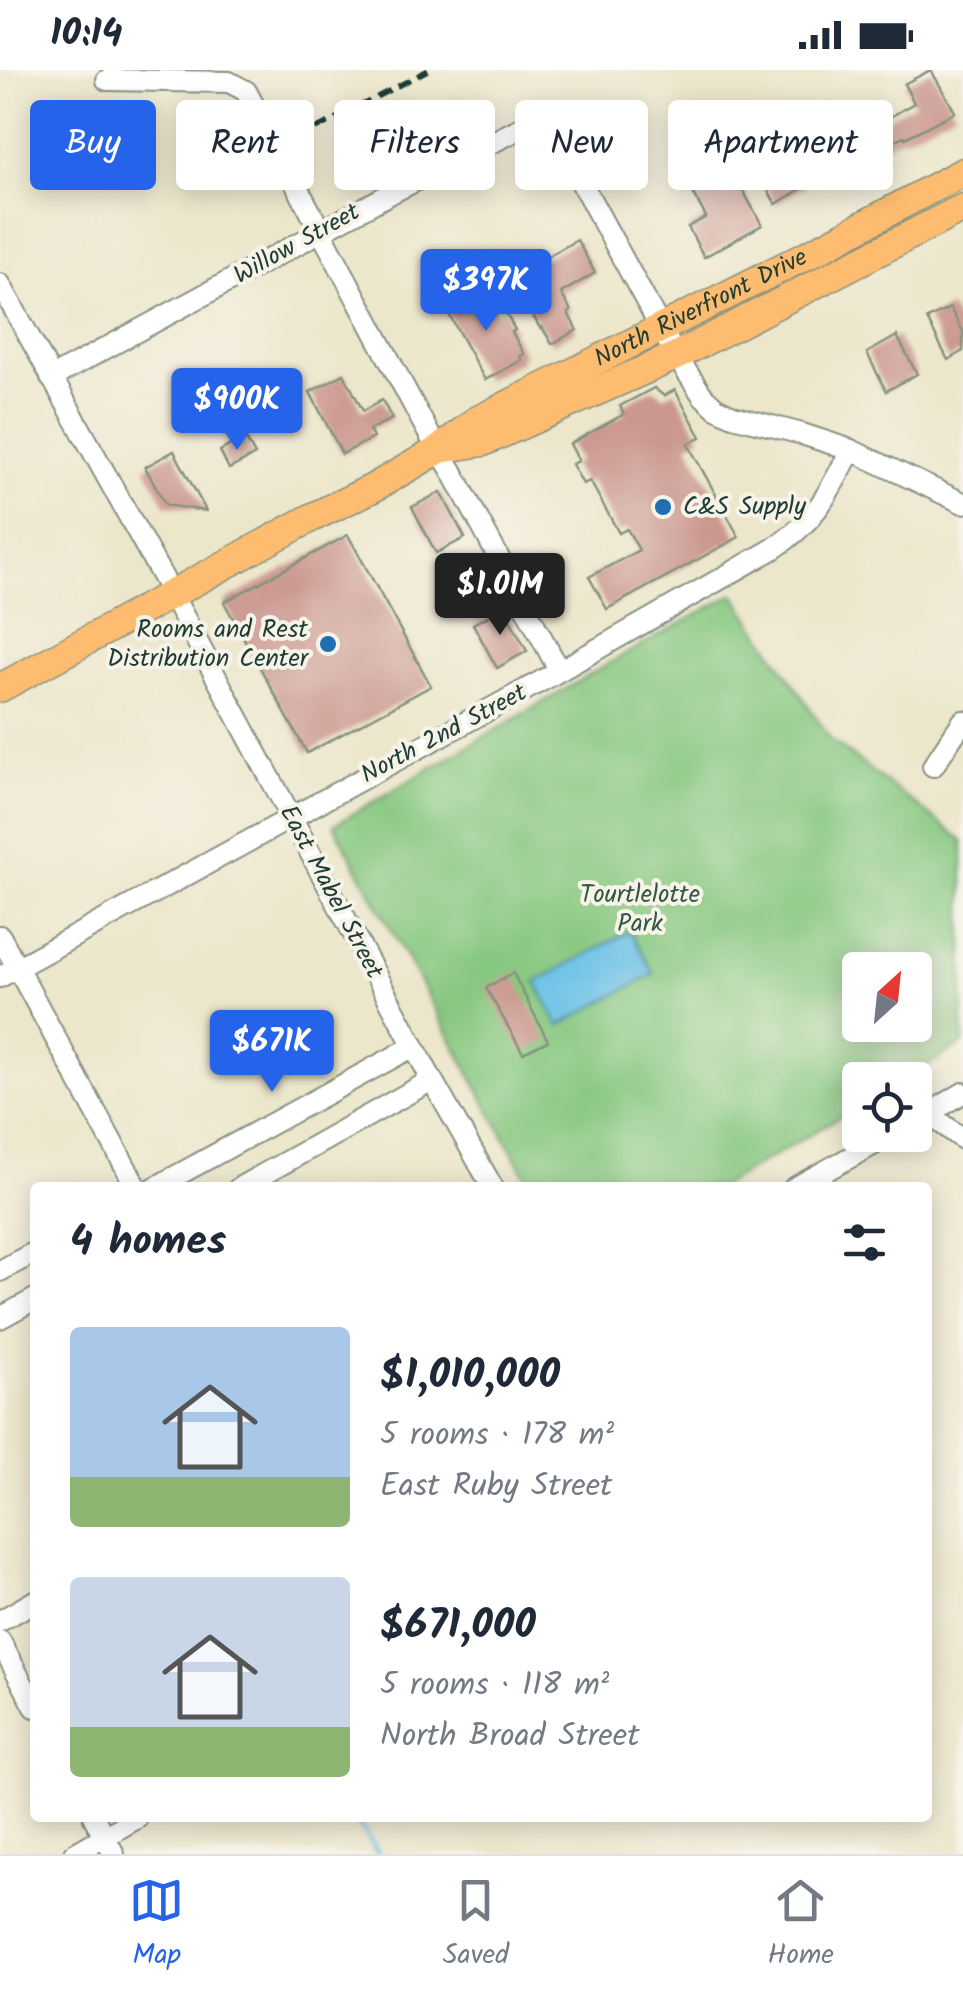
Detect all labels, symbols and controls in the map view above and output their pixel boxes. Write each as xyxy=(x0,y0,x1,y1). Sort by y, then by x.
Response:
text: 10:14 xyxy=(50,5,123,65)
chip: Buy xyxy=(30,100,156,190)
chip: Rent xyxy=(176,100,314,190)
chip: Filters xyxy=(334,100,495,190)
chip: New xyxy=(515,100,648,190)
chip: Apartment xyxy=(668,100,893,190)
street label: Willow Street xyxy=(226,193,368,295)
street label: North Riverfront Drive xyxy=(587,238,815,379)
pin: $397K xyxy=(416,249,556,334)
text: $397K xyxy=(442,256,530,307)
pin: $900K xyxy=(167,368,307,453)
text: $900K xyxy=(193,375,281,426)
place label: C&S Supply xyxy=(683,487,806,527)
marker: C&S Supply xyxy=(652,496,674,518)
pin: $1.01M xyxy=(419,553,581,638)
text: $1.01M xyxy=(457,560,543,611)
place label: Rooms and Rest Distribution Center xyxy=(107,610,310,679)
marker: Rooms and Rest Distribution Center xyxy=(317,633,339,655)
street label: North 2nd Street xyxy=(354,673,535,795)
street label: East Mabel Street xyxy=(268,798,394,986)
park label: Tourtlelotte Park xyxy=(580,875,700,944)
north arrow xyxy=(842,952,932,1042)
map controls xyxy=(842,952,932,1152)
pin: $671K xyxy=(202,1010,342,1095)
text: $671K xyxy=(232,1017,312,1068)
button: locate xyxy=(842,1062,932,1152)
text: 4 homes xyxy=(70,1209,226,1276)
icon: filters xyxy=(837,1215,892,1270)
text: $1,010,000 xyxy=(380,1343,560,1410)
icon: home xyxy=(150,1367,270,1487)
text: 5 rooms · 178 m² xyxy=(380,1410,614,1461)
text: East Ruby Street xyxy=(380,1461,612,1512)
text: $671,000 xyxy=(380,1593,536,1660)
icon: home xyxy=(150,1617,270,1737)
text: 5 rooms · 118 m² xyxy=(380,1660,609,1711)
text: North Broad Street xyxy=(380,1711,640,1762)
tab: Map xyxy=(129,1873,184,1978)
tab: Saved xyxy=(443,1873,509,1978)
tab: Home xyxy=(767,1873,834,1978)

